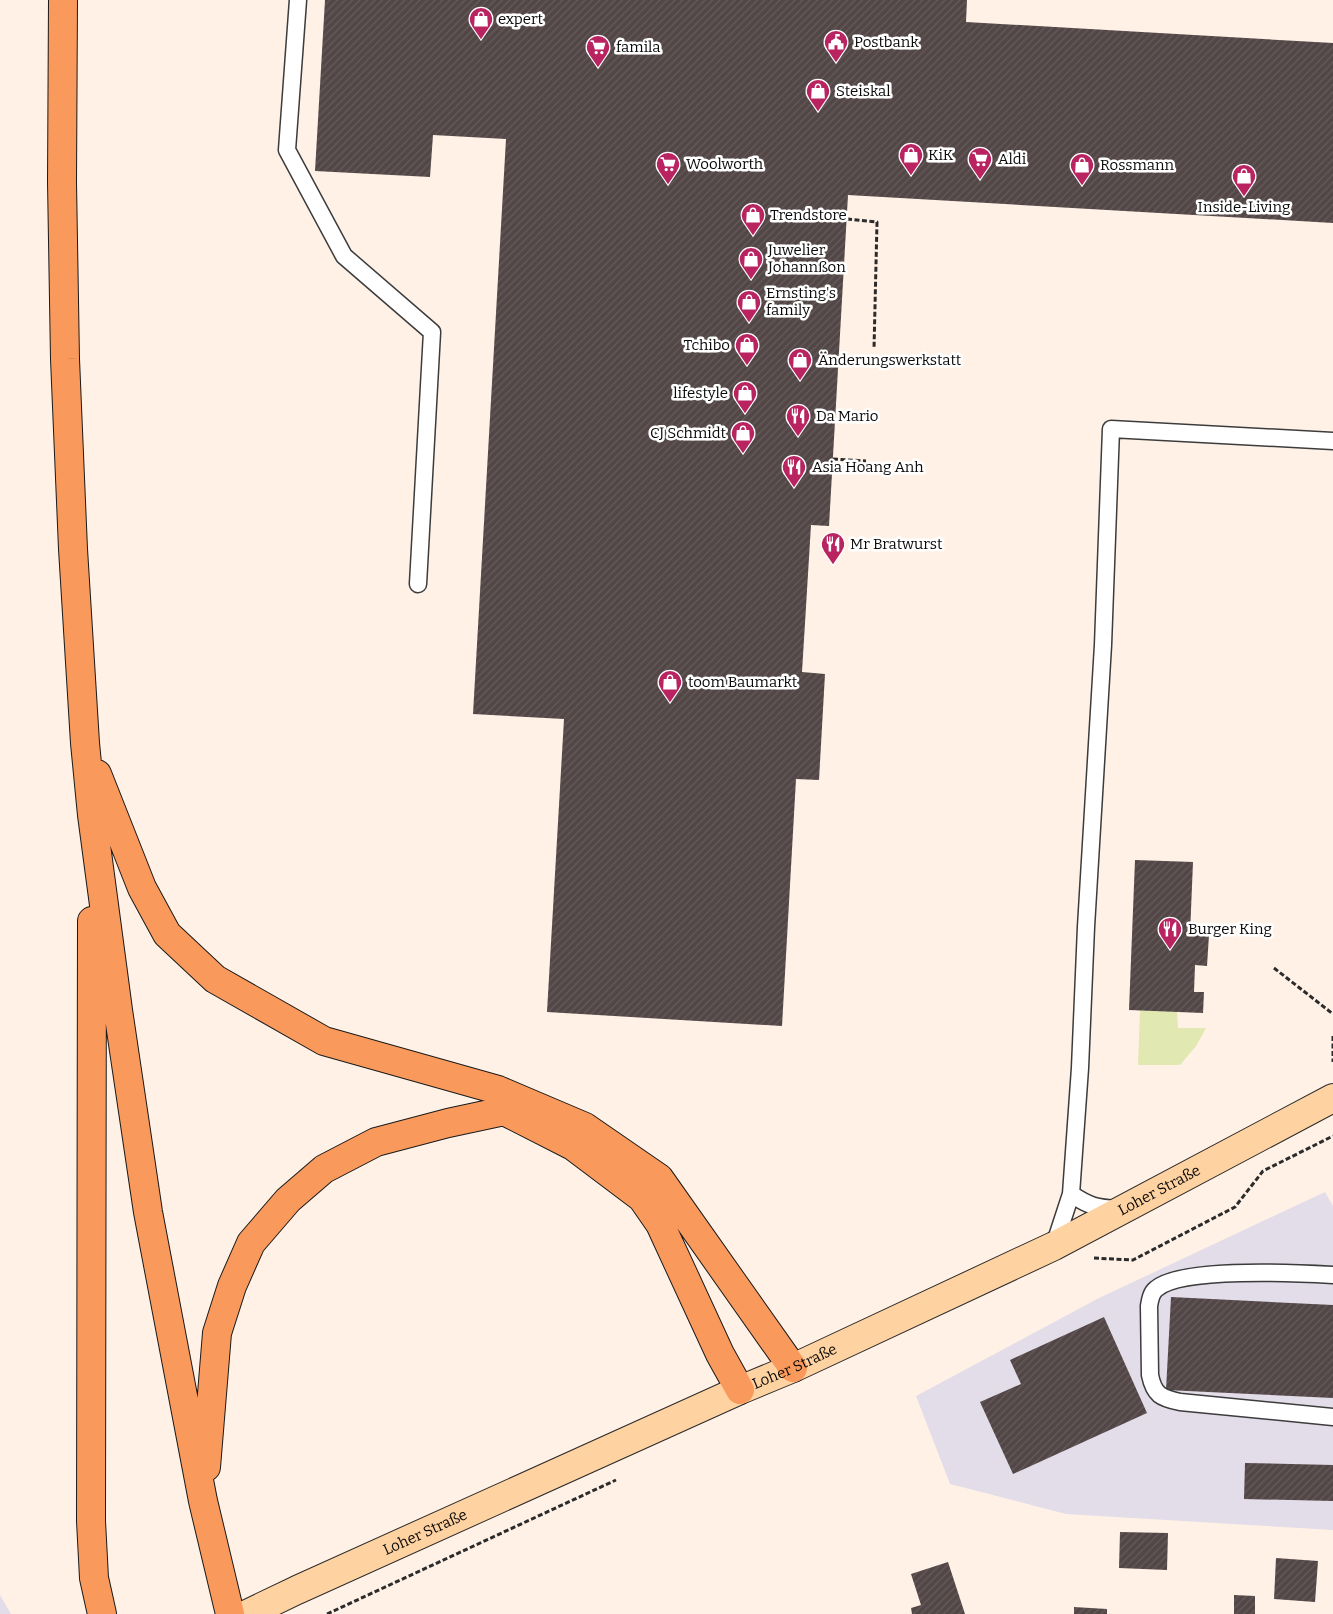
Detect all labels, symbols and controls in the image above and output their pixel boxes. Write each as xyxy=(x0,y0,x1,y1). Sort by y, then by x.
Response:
shop icon: expert xyxy=(468,6,494,40)
place label: expert xyxy=(498,10,544,28)
public building icon: Postbank xyxy=(823,29,849,63)
place label: Postbank xyxy=(854,33,919,51)
supermarket icon: famila xyxy=(585,34,611,68)
place label: famila xyxy=(616,38,660,56)
shop icon: Steiskal xyxy=(805,78,831,112)
place label: Steiskal xyxy=(836,82,890,100)
shop icon: KiK xyxy=(898,142,924,176)
place label: KiK xyxy=(928,146,954,164)
supermarket icon: Aldi xyxy=(967,146,993,180)
place label: Aldi xyxy=(998,150,1027,168)
supermarket icon: Woolworth xyxy=(655,151,681,185)
shop icon: Rossmann xyxy=(1069,152,1095,186)
place label: Woolworth xyxy=(686,155,764,173)
place label: Rossmann xyxy=(1100,156,1175,174)
shop icon: Inside-Living xyxy=(1231,163,1257,197)
place label: Inside-Living xyxy=(1198,198,1290,216)
shop icon: Trendstore xyxy=(740,202,766,236)
place label: Trendstore xyxy=(770,206,847,224)
place label: Juwelier Johannßon xyxy=(767,241,846,276)
shop icon: Juwelier Johannßon xyxy=(738,246,764,280)
place label: Ernsting's family xyxy=(766,284,836,319)
shop icon: Ernsting's family xyxy=(736,289,762,323)
shop icon: Tchibo xyxy=(734,332,760,366)
place label: Tchibo xyxy=(683,336,730,354)
shop icon: Änderungswerkstatt xyxy=(787,347,813,381)
place label: Änderungswerkstatt xyxy=(818,351,962,369)
shop icon: lifestyle xyxy=(732,380,758,414)
place label: lifestyle xyxy=(673,384,728,402)
restaurant icon: Da Mario xyxy=(785,403,811,437)
place label: Da Mario xyxy=(816,407,879,425)
shop icon: CJ Schmidt xyxy=(730,420,756,454)
place label: CJ Schmidt xyxy=(650,424,727,442)
restaurant icon: Asia Hoang Anh xyxy=(781,454,807,488)
place label: Asia Hoang Anh xyxy=(812,458,924,476)
restaurant icon: Mr Bratwurst xyxy=(820,531,846,565)
place label: Mr Bratwurst xyxy=(850,535,943,553)
shop icon: toom Baumarkt xyxy=(657,669,683,703)
place label: toom Baumarkt xyxy=(688,673,798,691)
restaurant icon: Burger King xyxy=(1157,916,1183,950)
place label: Burger King xyxy=(1188,920,1272,938)
street label: Loher Straße xyxy=(1115,1161,1203,1219)
street label: Loher Straße xyxy=(750,1340,840,1393)
street label: Loher Straße xyxy=(380,1505,470,1559)

